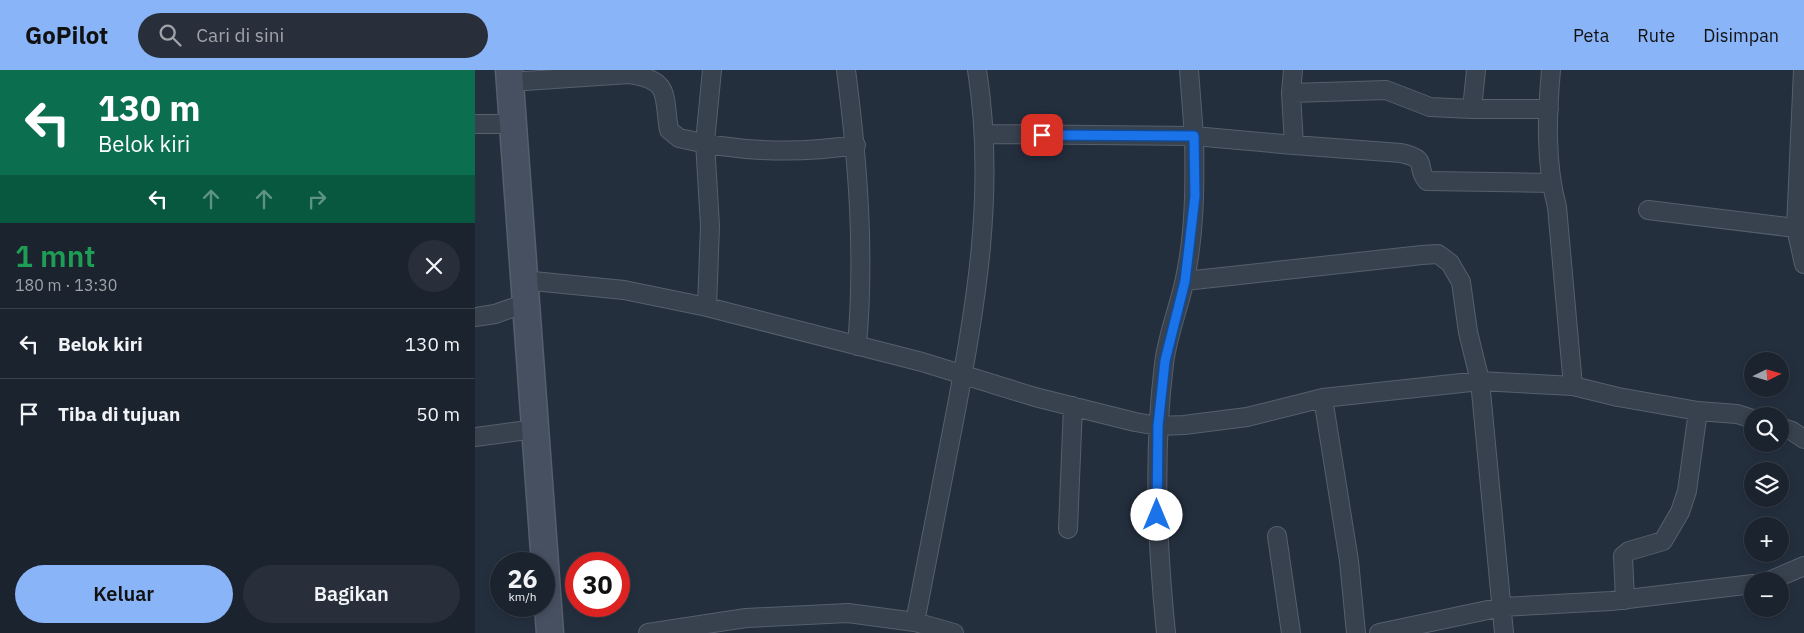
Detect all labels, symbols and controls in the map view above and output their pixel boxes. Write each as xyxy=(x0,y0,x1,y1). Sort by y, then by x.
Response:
search box xyxy=(138,13,488,58)
text: GoPilot xyxy=(25,19,108,51)
icon: search xyxy=(156,21,184,49)
text: Cari di sini xyxy=(196,23,284,47)
text: Peta xyxy=(1573,24,1609,47)
text: Rute xyxy=(1637,24,1675,47)
text: Disimpan xyxy=(1703,24,1779,47)
text: 130 m xyxy=(98,85,201,131)
icon: left xyxy=(15,90,80,155)
pin xyxy=(1021,114,1063,156)
icon: arrive xyxy=(1028,121,1056,149)
text: Belok kiri xyxy=(98,129,190,158)
icon: left xyxy=(144,185,172,213)
icon: ahead xyxy=(197,185,225,213)
icon: ahead xyxy=(250,185,278,213)
icon: right xyxy=(303,185,331,213)
text: 1 mnt xyxy=(15,236,96,275)
button: close xyxy=(408,240,460,292)
text: 180 m · 13:30 xyxy=(15,275,117,295)
icon: left xyxy=(15,330,43,358)
text: Belok kiri xyxy=(58,332,143,356)
text: 130 m xyxy=(405,332,460,356)
north arrow xyxy=(1744,352,1789,398)
map controls xyxy=(1744,352,1789,617)
icon: arrive xyxy=(15,400,43,428)
text: Tiba di tujuan xyxy=(58,402,180,426)
text: 50 m xyxy=(416,402,460,426)
button: search xyxy=(1744,407,1789,452)
button: layers xyxy=(1744,462,1789,507)
position arrow xyxy=(1130,488,1182,540)
button: + xyxy=(1744,517,1789,562)
speed limit sign: 30 xyxy=(565,552,630,617)
text: 26 xyxy=(507,562,538,595)
button: Keluar xyxy=(15,565,233,623)
button: Bagikan xyxy=(243,565,460,623)
button: − xyxy=(1744,572,1789,617)
text: km/h xyxy=(508,589,537,604)

